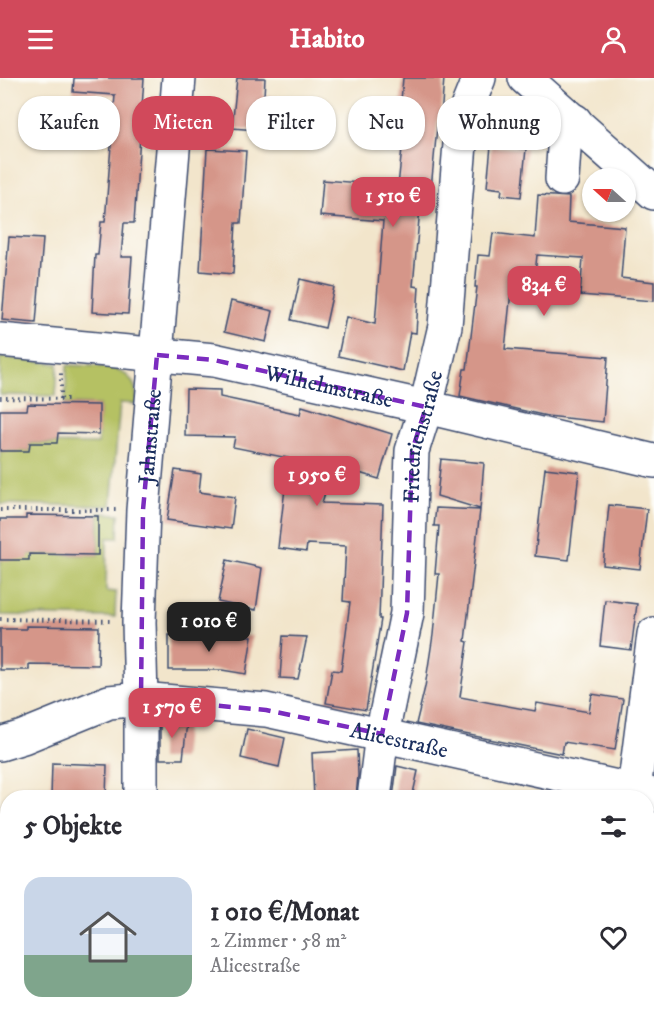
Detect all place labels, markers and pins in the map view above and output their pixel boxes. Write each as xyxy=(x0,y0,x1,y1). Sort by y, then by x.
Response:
pin: 1 510 € xyxy=(338,177,448,228)
pin: 834 € xyxy=(502,266,586,317)
pin: 1 950 € xyxy=(262,456,372,507)
pin: 1 010 € xyxy=(154,602,264,653)
pin: 1 570 € xyxy=(117,688,227,739)

